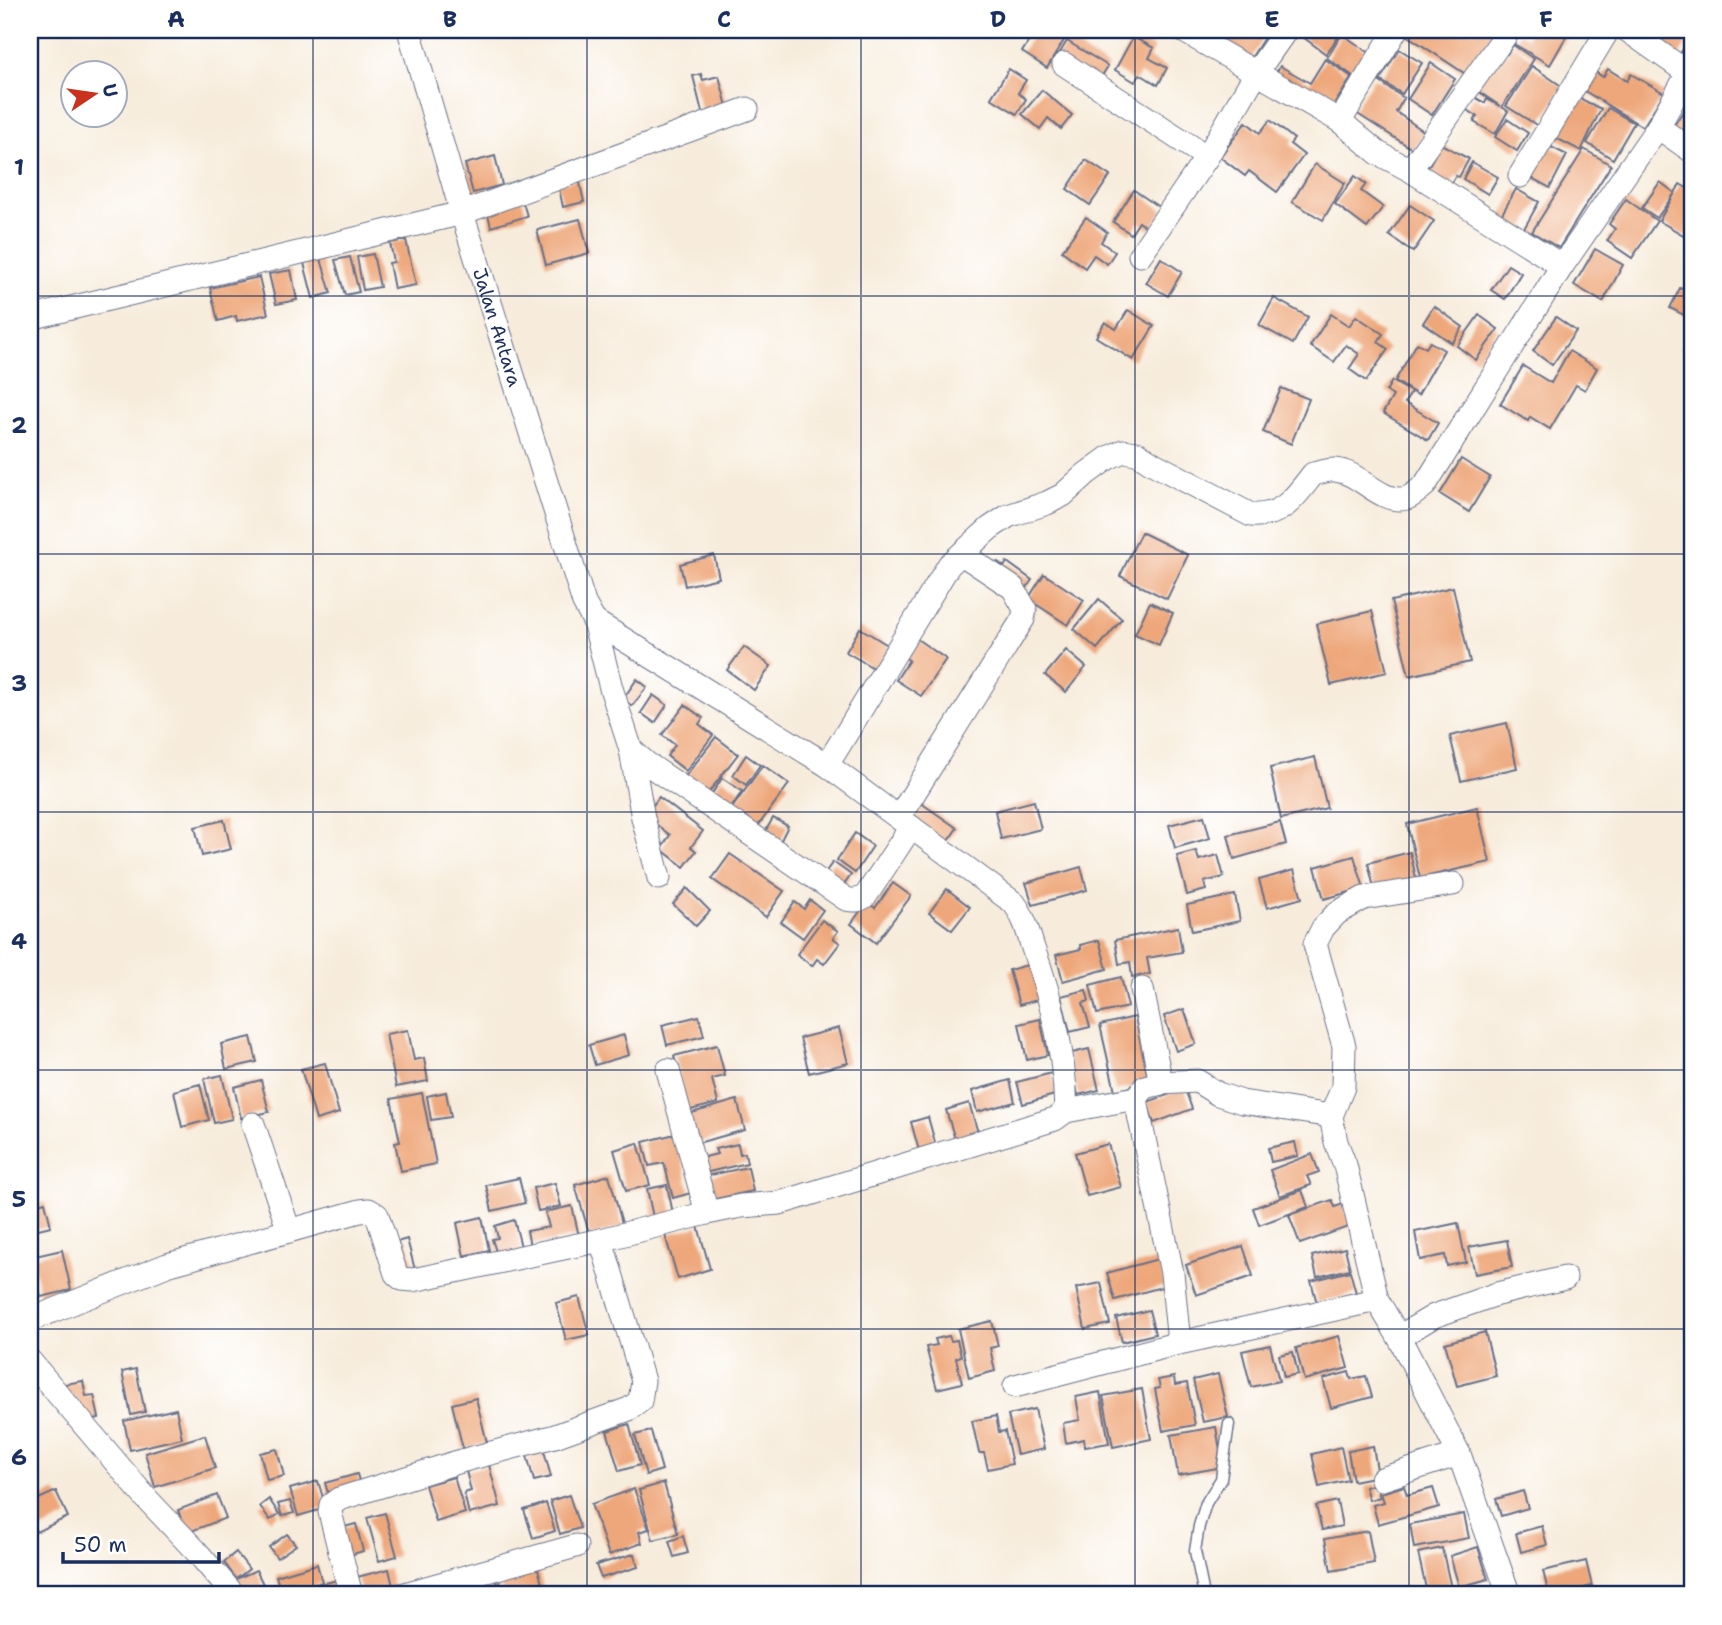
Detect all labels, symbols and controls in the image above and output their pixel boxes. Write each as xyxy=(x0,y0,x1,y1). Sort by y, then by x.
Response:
text: A xyxy=(167,4,185,34)
text: B xyxy=(443,4,457,34)
text: C xyxy=(717,4,731,34)
text: D xyxy=(990,4,1006,34)
text: E xyxy=(1264,4,1280,34)
text: F xyxy=(1539,4,1553,34)
north arrow xyxy=(60,60,130,130)
text: U xyxy=(96,81,124,99)
text: 1 xyxy=(14,152,24,182)
street label: Jalan Antara xyxy=(467,265,527,390)
text: 2 xyxy=(11,410,27,440)
text: 3 xyxy=(11,668,27,698)
text: 4 xyxy=(11,926,27,956)
text: 5 xyxy=(12,1184,26,1214)
text: 6 xyxy=(11,1442,27,1472)
scale bar xyxy=(63,1520,219,1564)
text: 50 m xyxy=(74,1531,127,1559)

